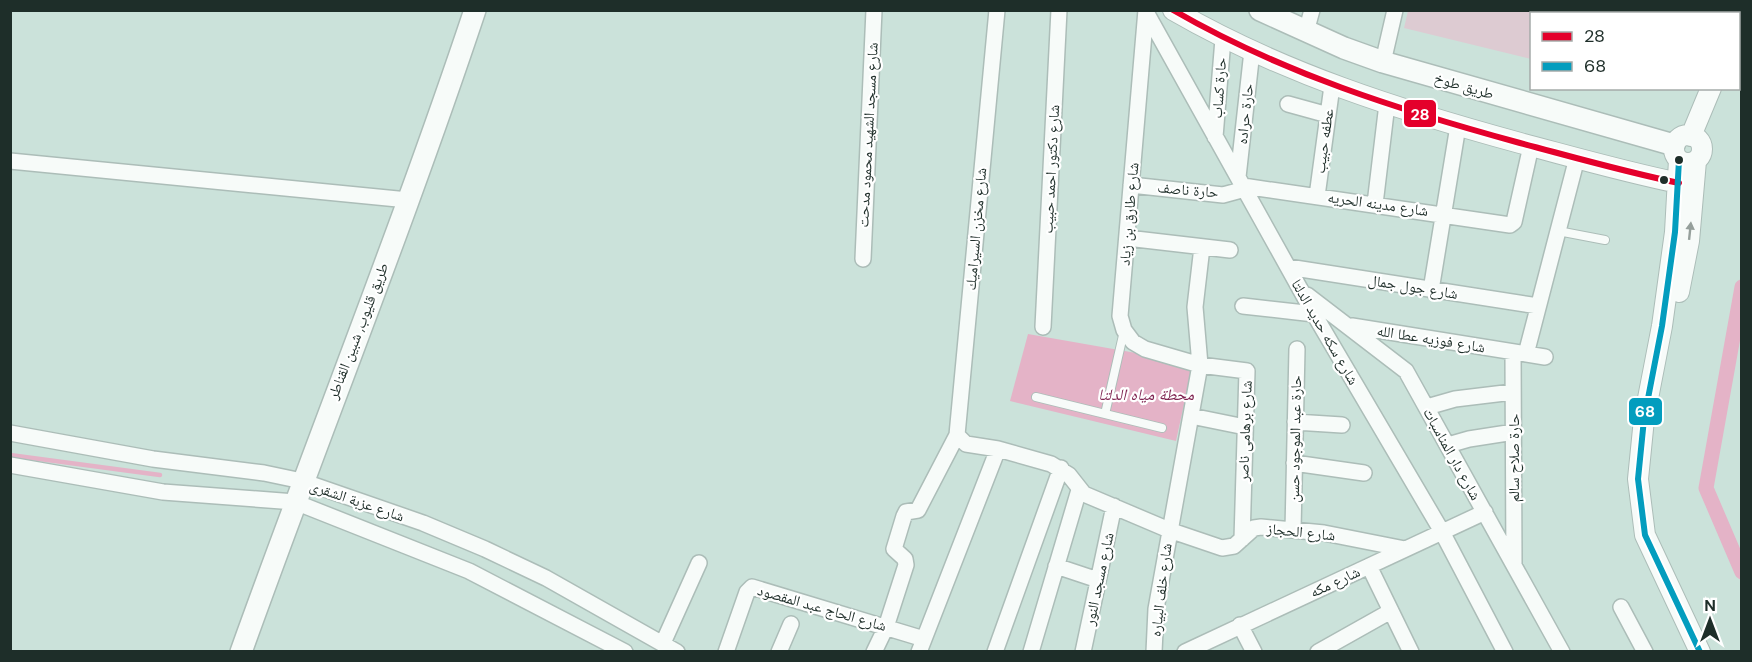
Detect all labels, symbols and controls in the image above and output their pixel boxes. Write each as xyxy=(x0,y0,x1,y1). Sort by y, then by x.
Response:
legend xyxy=(1530,12,1740,90)
text: 28 xyxy=(1584,24,1605,48)
street label: شارع مسجد الشهيد محمود مدحت xyxy=(853,42,883,228)
text: 68 xyxy=(1584,54,1606,78)
street label: حارة كساب xyxy=(1207,57,1231,119)
street label: طريق طوخ xyxy=(1432,68,1496,104)
street label: حارة حراده xyxy=(1232,82,1258,145)
line badge: 28 xyxy=(1403,99,1437,128)
street label: شارع دكتور احمد حبيب xyxy=(1038,104,1064,234)
text: 28 xyxy=(1410,104,1430,125)
street label: عطفه حبيب xyxy=(1310,107,1338,175)
unlabelled marker xyxy=(1673,154,1685,166)
street label: شارع طارق بن زياد xyxy=(1115,161,1143,266)
street label: شارع مخزن السيراميك xyxy=(961,167,991,291)
unlabelled marker xyxy=(1658,174,1670,186)
street label: حارة ناصف xyxy=(1157,177,1220,203)
street label: شارع مدينه الحريه xyxy=(1326,187,1430,221)
one-way arrow xyxy=(1685,222,1695,241)
street label: طريق قليوب, شبين القناطر xyxy=(322,260,393,403)
street label: شارع جول جمال xyxy=(1367,270,1459,304)
street label: شارع سكه حديد الدلتا xyxy=(1287,275,1364,389)
street label: شارع فوزيه عطا الله xyxy=(1375,321,1487,357)
street label: حارة عبد الموجود حسن xyxy=(1284,375,1306,503)
street label: شارع برهامى ناصر xyxy=(1233,380,1257,483)
water label: محطة مياه الدلتا xyxy=(1098,384,1195,405)
line badge: 68 xyxy=(1628,397,1663,426)
text: 68 xyxy=(1635,401,1655,422)
street label: شارع دار المناسبات xyxy=(1418,404,1486,504)
street label: حارة صلاح سالم xyxy=(1504,413,1524,502)
street label: شارع عزبة الشقرى xyxy=(307,475,407,527)
street label: شارع الحجاز xyxy=(1265,518,1336,546)
street label: شارع مسجد النور xyxy=(1079,531,1119,628)
street label: شارع خلف البياره xyxy=(1145,542,1177,638)
street label: شارع مكه xyxy=(1307,562,1363,602)
street label: شارع الحاج عبد المقصود xyxy=(755,580,889,636)
north arrow xyxy=(1680,590,1740,650)
text: N xyxy=(1704,595,1716,616)

